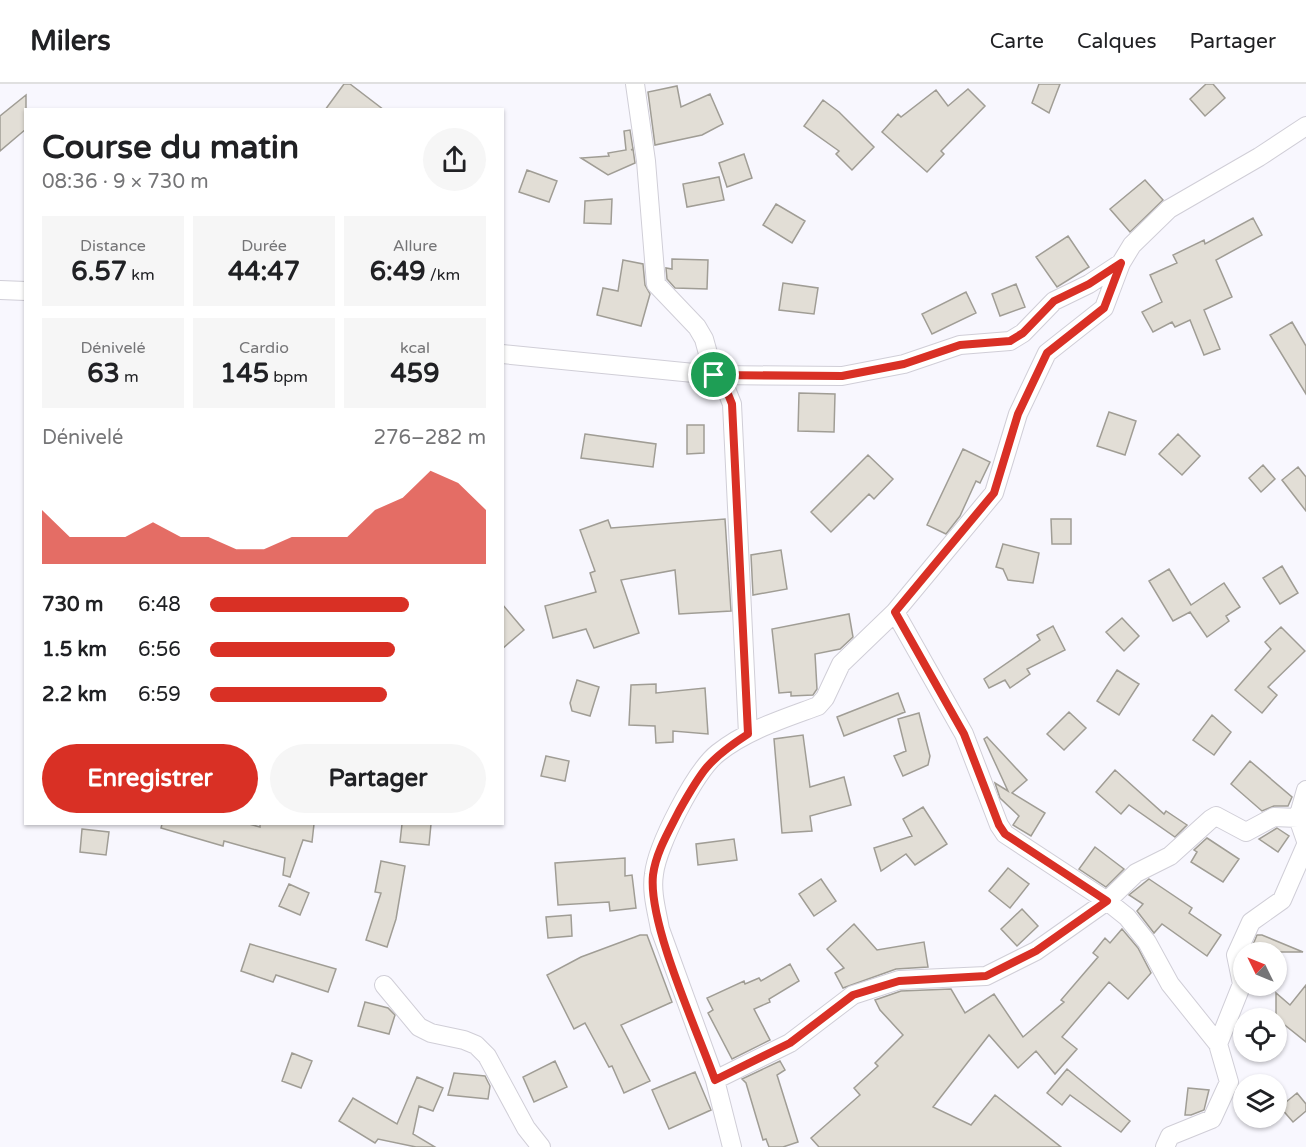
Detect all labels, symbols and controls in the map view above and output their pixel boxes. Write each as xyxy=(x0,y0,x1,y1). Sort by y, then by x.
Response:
text: Milers xyxy=(30,24,111,58)
text: Carte xyxy=(990,29,1044,54)
text: Calques xyxy=(1077,29,1157,54)
text: Partager xyxy=(1190,29,1276,54)
text: Course du matin xyxy=(42,128,299,167)
button: share xyxy=(423,128,486,191)
text: 08:36 · 9 × 730 m xyxy=(42,170,209,194)
text: Distance xyxy=(80,236,146,256)
text: Durée xyxy=(241,236,287,256)
text: Allure xyxy=(393,236,437,256)
text: 6.57 xyxy=(71,256,127,287)
text: 44:47 xyxy=(228,256,300,287)
text: 6:49 xyxy=(370,256,426,287)
text: km xyxy=(127,265,155,285)
text: /km xyxy=(426,265,460,285)
text: Dénivelé xyxy=(81,338,145,358)
text: Cardio xyxy=(239,338,289,358)
text: kcal xyxy=(400,338,430,358)
pin xyxy=(688,349,739,400)
text: 63 xyxy=(87,358,120,389)
text: 145 xyxy=(220,358,269,389)
text: 459 xyxy=(391,358,439,389)
icon: arrive xyxy=(697,358,730,391)
text: m xyxy=(120,367,139,387)
text: bpm xyxy=(269,367,308,387)
text: Dénivelé xyxy=(42,426,123,450)
text: 276–282 m xyxy=(373,426,486,450)
text: 730 m xyxy=(42,593,103,617)
text: 6:48 xyxy=(138,593,181,617)
text: 1.5 km xyxy=(42,638,107,662)
text: 6:56 xyxy=(138,638,181,662)
text: 2.2 km xyxy=(42,683,107,707)
text: 6:59 xyxy=(138,683,181,707)
button: Enregistrer xyxy=(42,744,258,813)
button: Partager xyxy=(270,744,486,813)
north arrow xyxy=(1233,942,1287,996)
map controls xyxy=(1233,942,1287,1128)
button: locate xyxy=(1233,1008,1287,1062)
button: layers xyxy=(1233,1074,1287,1128)

